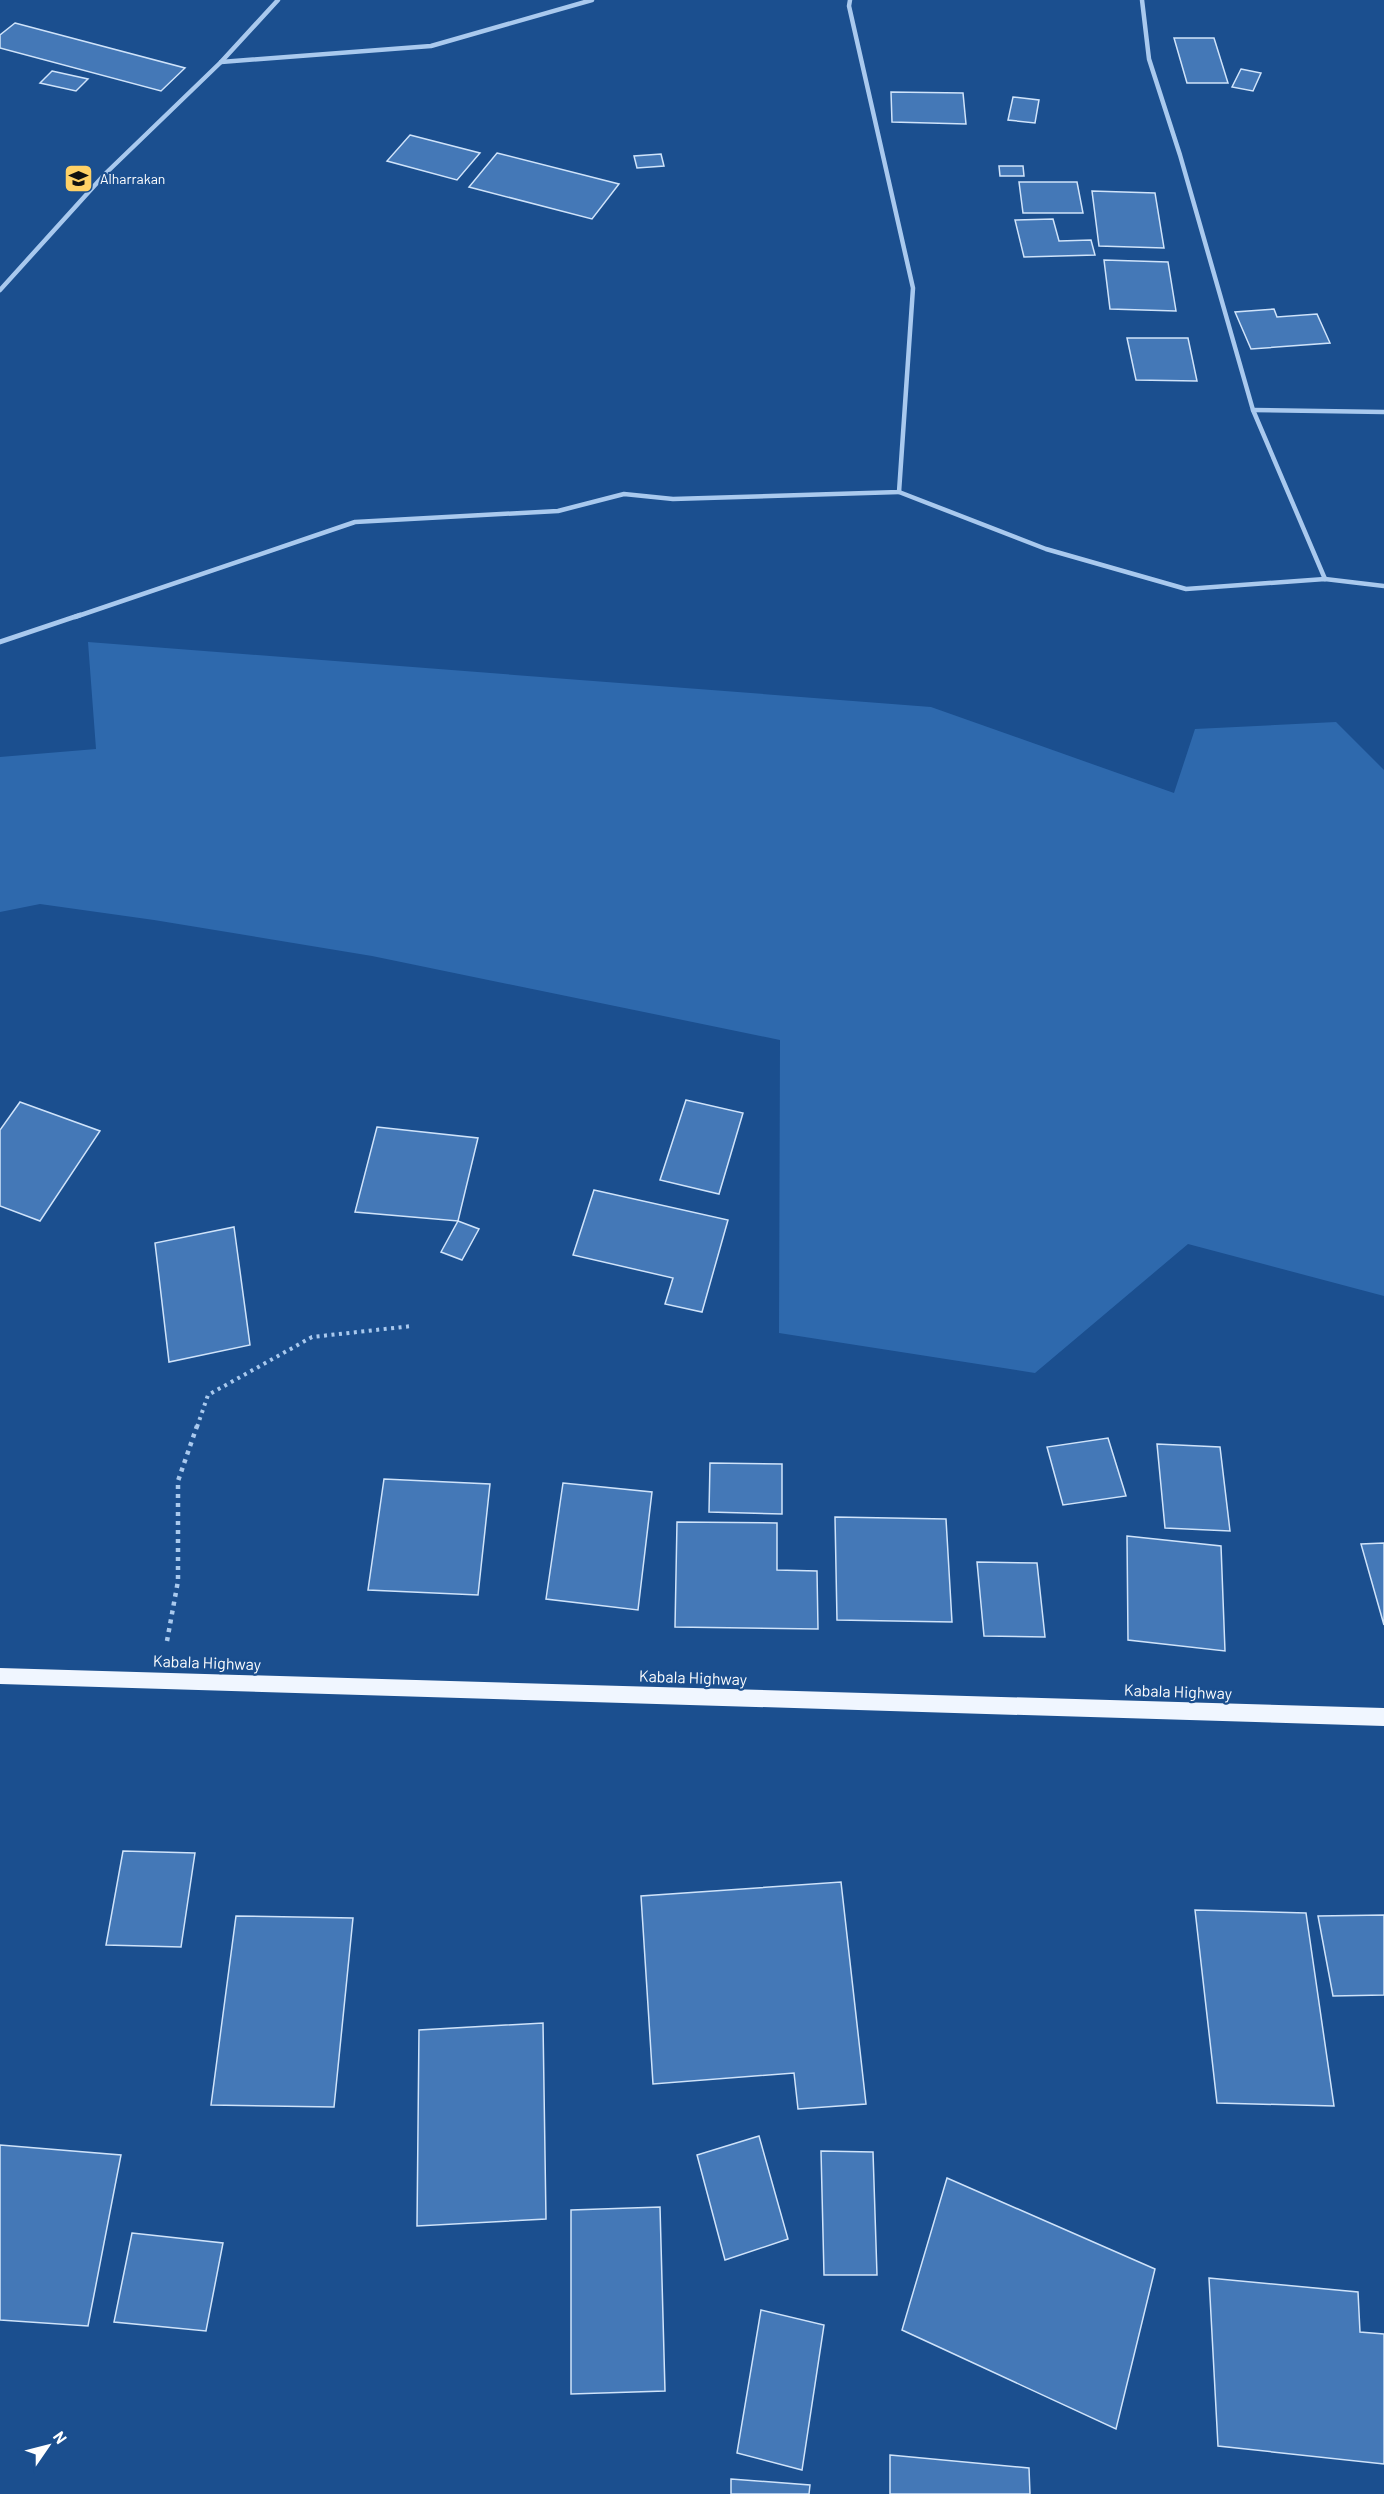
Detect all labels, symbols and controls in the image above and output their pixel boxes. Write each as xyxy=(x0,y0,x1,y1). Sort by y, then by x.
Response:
school or university icon: Alharrakan xyxy=(63,162,95,194)
place label: Alharrakan xyxy=(100,170,165,187)
street label: Kabala Highway xyxy=(153,1651,262,1673)
street label: Kabala Highway xyxy=(639,1666,748,1688)
street label: Kabala Highway xyxy=(1124,1680,1233,1702)
north arrow xyxy=(18,2416,78,2476)
text: N xyxy=(50,2427,72,2447)

